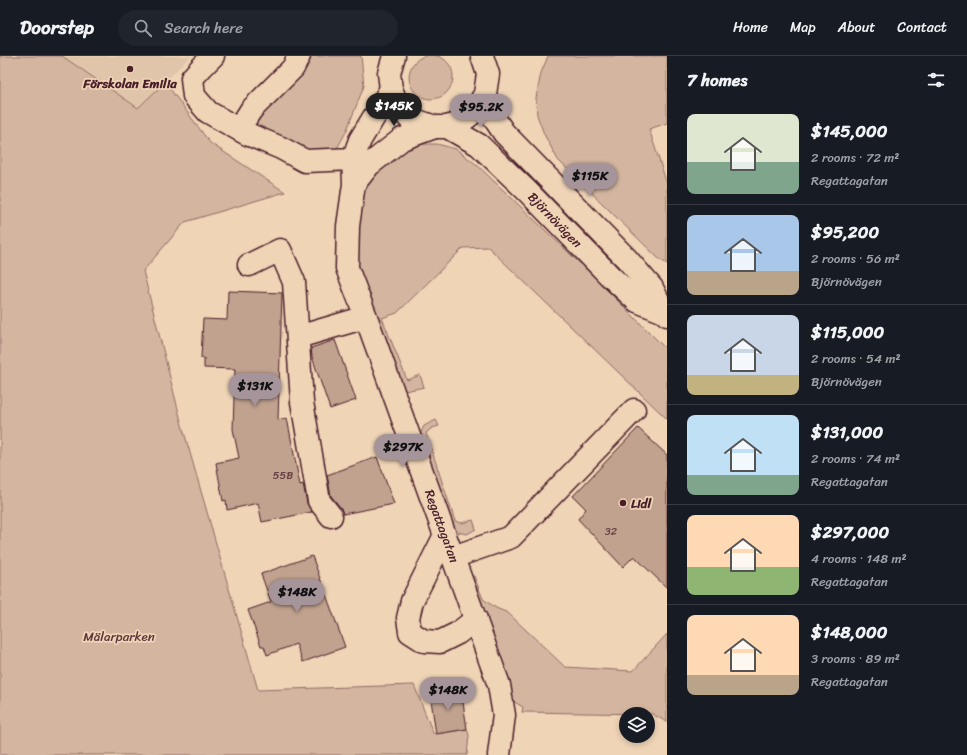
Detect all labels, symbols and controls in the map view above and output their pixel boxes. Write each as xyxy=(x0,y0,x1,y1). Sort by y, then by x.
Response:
search box xyxy=(118,10,398,46)
text: Doorstep xyxy=(20,11,94,44)
text: Search here xyxy=(164,15,243,41)
text: Home xyxy=(733,15,768,40)
text: Map xyxy=(790,15,816,40)
text: About xyxy=(838,15,875,40)
text: Contact xyxy=(897,15,947,40)
icon: search xyxy=(132,17,154,39)
marker: Förskolan Emilia xyxy=(125,64,135,74)
text: 7 homes xyxy=(687,65,747,95)
icon: filters xyxy=(925,69,947,91)
place label: Förskolan Emilia xyxy=(82,72,177,95)
pin: $145K xyxy=(366,93,422,127)
text: $145K xyxy=(375,94,413,117)
pin: $95.2K xyxy=(448,94,514,128)
text: $95.2K xyxy=(459,95,503,118)
text: $145,000 xyxy=(811,116,888,146)
icon: home xyxy=(719,130,767,178)
text: 2 rooms · 72 m² xyxy=(811,146,899,169)
pin: $115K xyxy=(562,163,618,197)
text: $115K xyxy=(572,164,608,187)
text: Regattagatan xyxy=(811,169,888,192)
street label: Björnövägen xyxy=(522,187,588,253)
text: $95,200 xyxy=(811,217,879,247)
icon: home xyxy=(719,231,767,279)
text: 2 rooms · 56 m² xyxy=(811,247,900,270)
text: Björnövägen xyxy=(811,270,882,293)
text: $115,000 xyxy=(811,317,884,347)
icon: home xyxy=(719,331,767,379)
text: 2 rooms · 54 m² xyxy=(811,347,901,370)
text: Björnövägen xyxy=(811,370,882,393)
pin: $131K xyxy=(227,373,283,407)
text: $131K xyxy=(238,374,272,397)
text: $131,000 xyxy=(811,417,883,447)
icon: home xyxy=(719,431,767,479)
pin: $297K xyxy=(375,434,431,468)
text: $297K xyxy=(383,435,423,458)
text: 2 rooms · 74 m² xyxy=(811,447,900,470)
house number: 55B xyxy=(273,466,293,485)
text: Regattagatan xyxy=(811,470,888,493)
street label: Regattagatan xyxy=(418,486,466,566)
place label: Lidl xyxy=(631,492,652,515)
marker: Lidl xyxy=(618,498,628,508)
text: $297,000 xyxy=(811,517,889,547)
house number: 32 xyxy=(605,522,618,541)
icon: home xyxy=(719,531,767,579)
text: 4 rooms · 148 m² xyxy=(811,547,907,570)
text: Regattagatan xyxy=(811,570,888,593)
pin: $148K xyxy=(269,579,325,613)
text: $148K xyxy=(278,580,316,603)
text: $148,000 xyxy=(811,617,887,647)
park label: Mälarparken xyxy=(83,625,155,648)
icon: home xyxy=(719,631,767,679)
text: 3 rooms · 89 m² xyxy=(811,647,900,670)
text: Regattagatan xyxy=(811,670,888,693)
pin: $148K xyxy=(420,677,476,711)
text: $148K xyxy=(429,678,467,701)
map controls xyxy=(619,707,655,743)
button: layers xyxy=(619,707,655,743)

